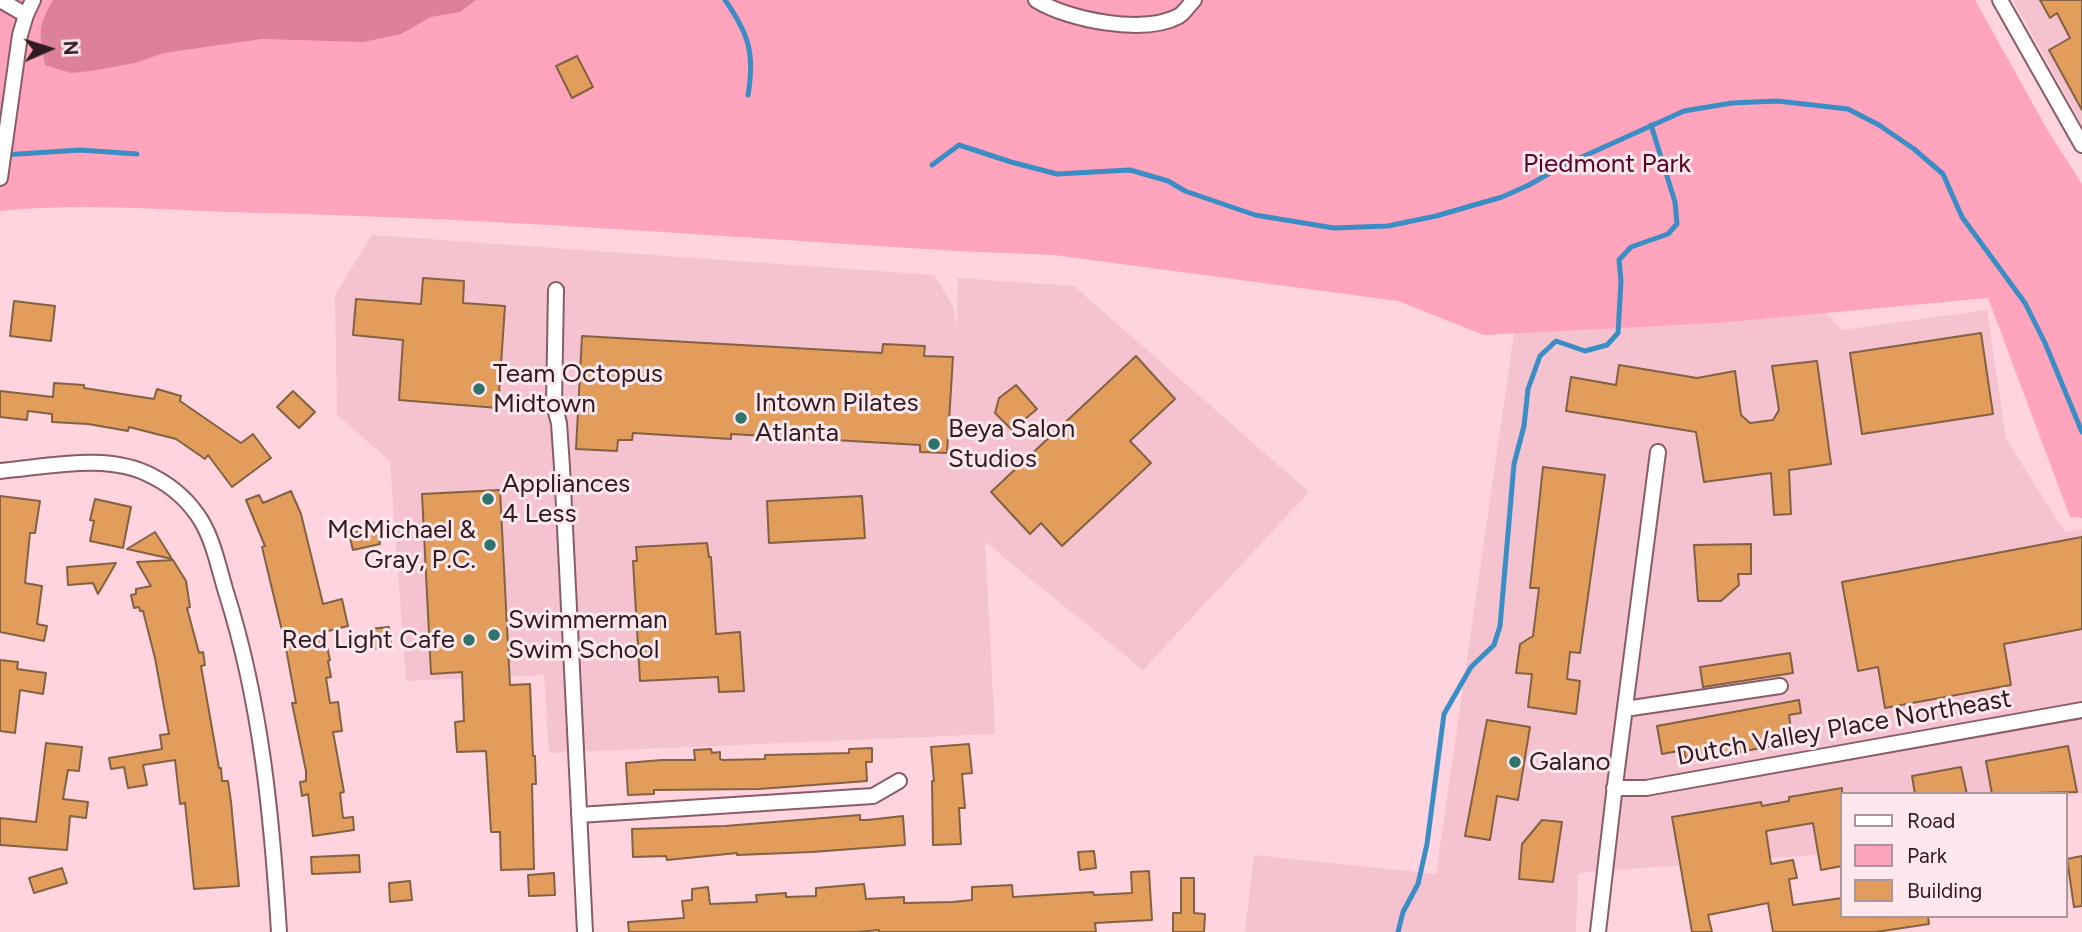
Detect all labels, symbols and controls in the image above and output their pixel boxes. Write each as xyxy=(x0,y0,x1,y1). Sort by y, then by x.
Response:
north arrow xyxy=(14,14,84,84)
text: N xyxy=(59,40,82,56)
park label: Piedmont Park xyxy=(1523,148,1691,180)
place label: Team Octopus Midtown xyxy=(493,358,663,420)
marker: Team Octopus Midtown xyxy=(471,381,487,397)
place label: Intown Pilates Atlanta xyxy=(755,387,919,448)
marker: Intown Pilates Atlanta xyxy=(733,410,749,426)
place label: Beya Salon Studios xyxy=(948,413,1075,474)
marker: Beya Salon Studios xyxy=(926,436,942,452)
place label: Appliances 4 Less xyxy=(502,468,630,530)
marker: Appliances 4 Less xyxy=(480,491,496,507)
place label: McMichael & Gray, P.C. xyxy=(327,514,476,576)
marker: McMichael & Gray, P.C. xyxy=(482,537,498,553)
place label: Swimmerman Swim School xyxy=(508,604,668,666)
place label: Red Light Cafe xyxy=(282,624,455,656)
marker: Swimmerman Swim School xyxy=(486,627,502,643)
marker: Red Light Cafe xyxy=(461,632,477,648)
street label: Dutch Valley Place Northeast xyxy=(1674,683,2014,773)
place label: Galano xyxy=(1529,746,1611,778)
marker: Galano xyxy=(1507,754,1523,770)
legend xyxy=(1840,792,2068,918)
text: Road xyxy=(1907,808,1955,833)
text: Park xyxy=(1907,843,1947,868)
text: Building xyxy=(1907,878,1982,903)

